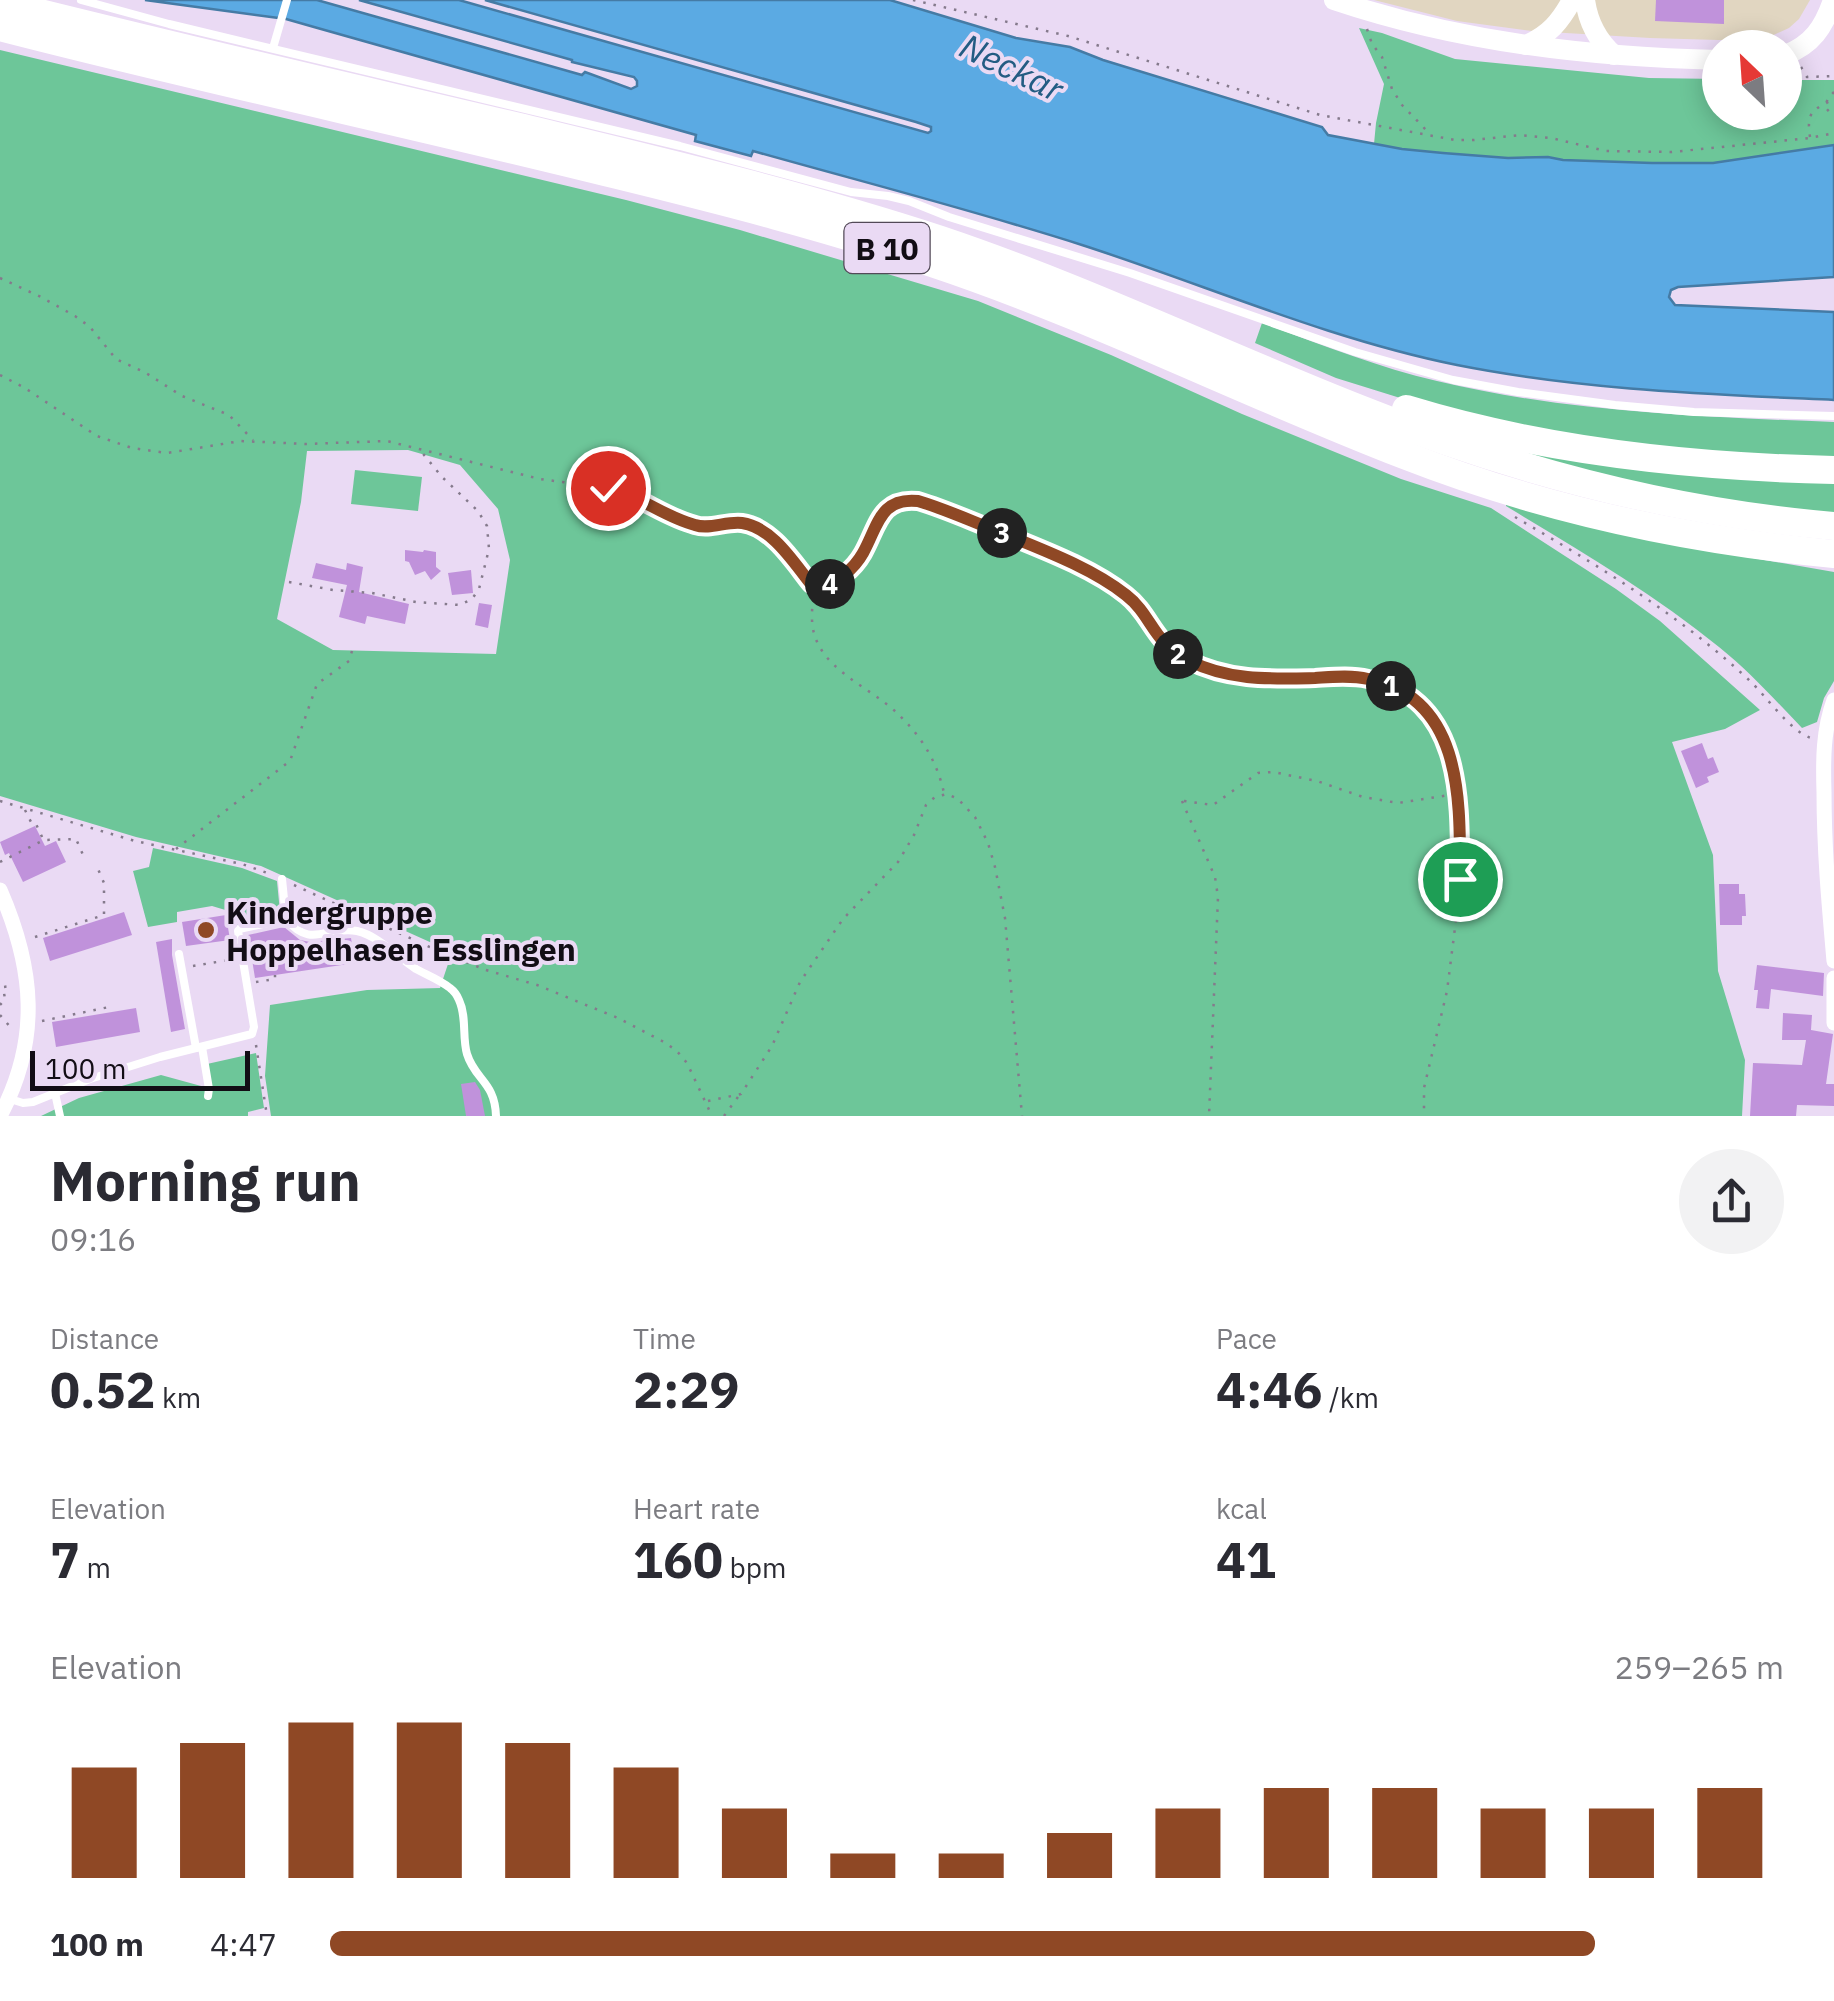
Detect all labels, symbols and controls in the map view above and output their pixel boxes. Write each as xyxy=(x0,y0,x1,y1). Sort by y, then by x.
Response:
water label: Neckar xyxy=(953,22,1072,112)
north arrow xyxy=(1702,30,1802,130)
map controls xyxy=(1702,30,1802,130)
road number: B 10 xyxy=(844,223,930,273)
pin xyxy=(566,446,651,531)
icon: check xyxy=(581,461,636,516)
pin: 3 xyxy=(977,508,1027,558)
text: 3 xyxy=(994,514,1010,551)
pin: 4 xyxy=(805,559,855,609)
text: 4 xyxy=(822,565,838,602)
pin: 2 xyxy=(1153,629,1203,679)
text: 2 xyxy=(1170,635,1186,672)
pin: 1 xyxy=(1366,661,1416,711)
text: 1 xyxy=(1383,667,1399,704)
pin xyxy=(1418,837,1503,922)
icon: arrive xyxy=(1433,852,1488,907)
place label: Kindergruppe Hoppelhasen Esslingen xyxy=(226,891,576,970)
marker: Kindergruppe Hoppelhasen Esslingen xyxy=(195,919,217,941)
scale bar xyxy=(30,1046,250,1090)
text: 100 m xyxy=(45,1050,126,1087)
text: Morning run xyxy=(50,1145,361,1216)
button: share xyxy=(1679,1149,1784,1254)
text: 09:16 xyxy=(50,1218,136,1260)
text: Distance xyxy=(50,1320,159,1357)
text: Time xyxy=(633,1320,696,1357)
text: Pace xyxy=(1216,1320,1277,1357)
text: 0.52 xyxy=(50,1357,156,1422)
text: 2:29 xyxy=(633,1357,740,1422)
text: 4:46 xyxy=(1216,1357,1323,1422)
text: km xyxy=(156,1379,201,1416)
text: /km xyxy=(1323,1379,1379,1416)
text: Elevation xyxy=(50,1490,166,1527)
text: Heart rate xyxy=(633,1490,760,1527)
text: kcal xyxy=(1216,1490,1267,1527)
text: 7 xyxy=(50,1527,80,1592)
text: 160 xyxy=(633,1527,723,1592)
text: 41 xyxy=(1216,1527,1276,1592)
text: m xyxy=(80,1549,111,1586)
text: bpm xyxy=(723,1549,787,1586)
text: Elevation xyxy=(50,1646,183,1688)
text: 259–265 m xyxy=(1614,1646,1784,1688)
text: 100 m xyxy=(50,1923,144,1965)
text: 4:47 xyxy=(210,1923,277,1965)

